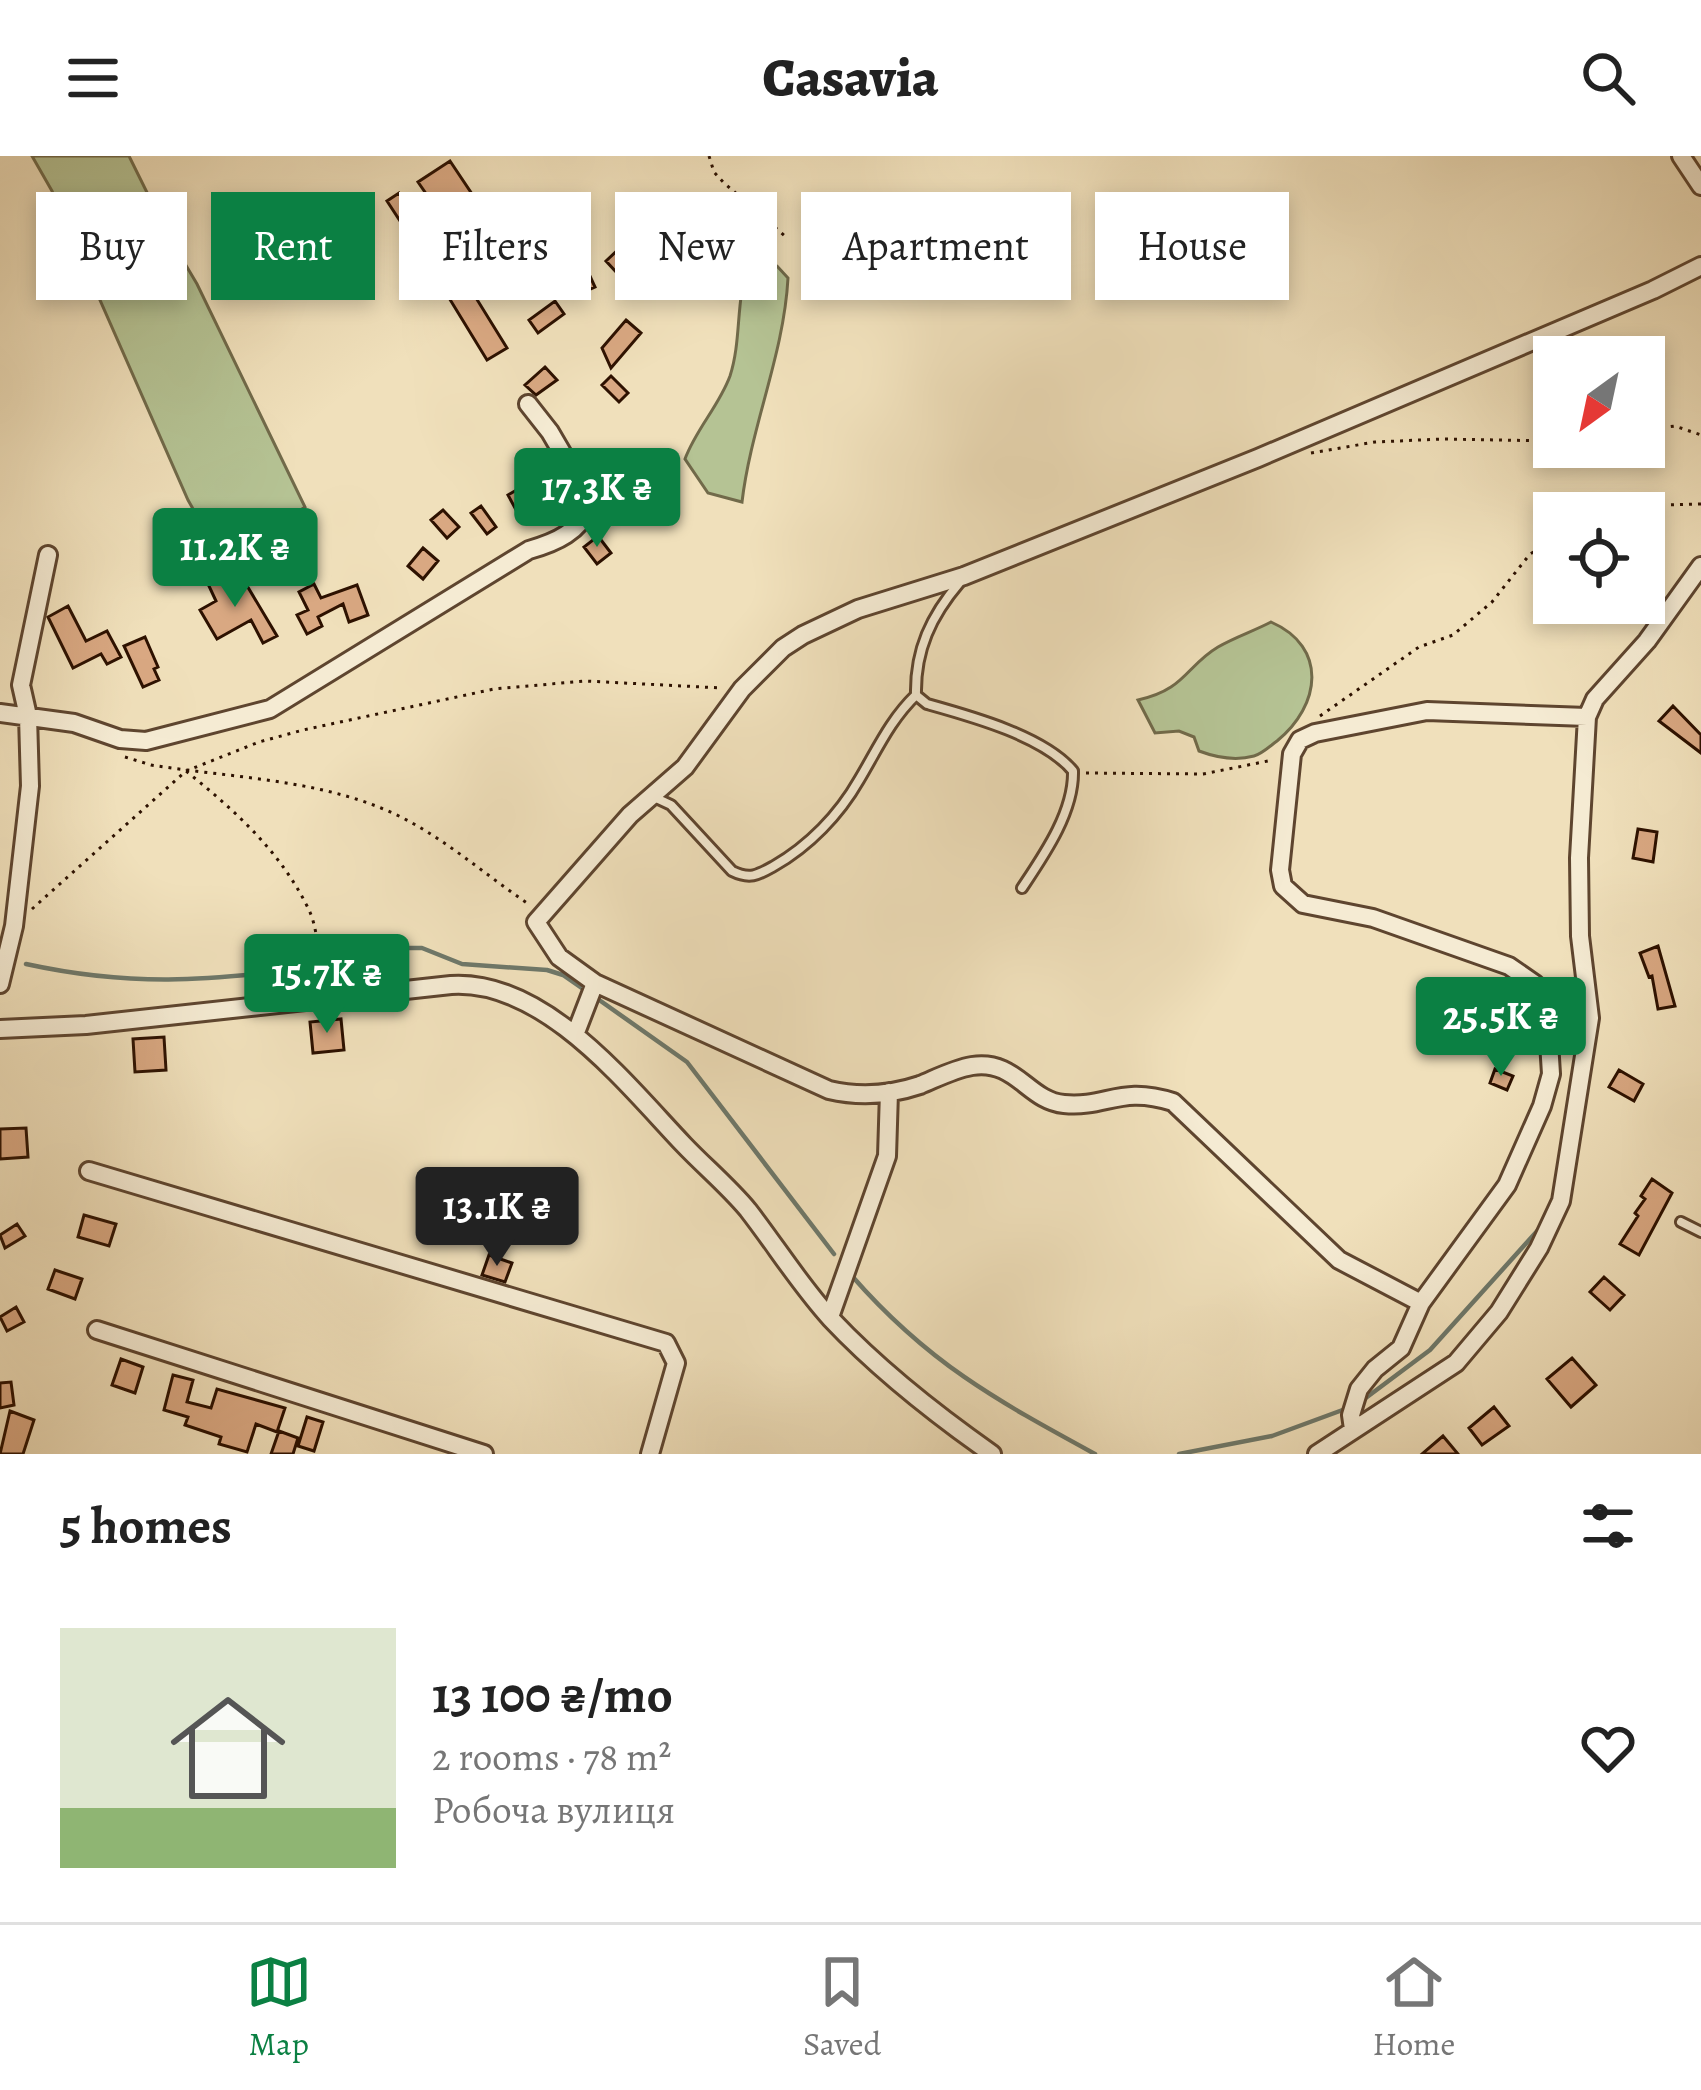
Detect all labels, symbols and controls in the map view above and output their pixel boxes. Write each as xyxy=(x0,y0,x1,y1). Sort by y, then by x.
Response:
text: Casavia xyxy=(762,41,939,115)
icon: menu xyxy=(60,45,126,111)
icon: search xyxy=(1575,45,1641,111)
chip: Buy xyxy=(36,192,187,300)
chip: Rent xyxy=(211,192,375,300)
chip: Filters xyxy=(399,192,591,300)
chip: New xyxy=(615,192,777,300)
chip: Apartment xyxy=(801,192,1071,300)
chip: House xyxy=(1095,192,1289,300)
north arrow xyxy=(1533,336,1665,468)
map controls xyxy=(1533,336,1665,624)
pin: 17.3K ₴ xyxy=(486,448,708,550)
text: 17.3K ₴ xyxy=(541,460,653,513)
button: locate xyxy=(1533,492,1665,624)
pin: 11.2K ₴ xyxy=(124,508,346,610)
text: 11.2K ₴ xyxy=(180,520,290,573)
pin: 15.7K ₴ xyxy=(216,934,438,1036)
text: 15.7K ₴ xyxy=(271,946,383,999)
pin: 25.5K ₴ xyxy=(1390,977,1612,1079)
text: 25.5K ₴ xyxy=(1443,989,1559,1042)
pin: 13.1K ₴ xyxy=(386,1167,608,1269)
text: 13.1K ₴ xyxy=(443,1179,551,1232)
text: 5 homes xyxy=(60,1491,232,1561)
icon: filters xyxy=(1575,1493,1641,1559)
text: 13 100 ₴/mo xyxy=(432,1660,673,1730)
icon: home xyxy=(156,1676,300,1820)
icon: heart xyxy=(1575,1715,1641,1781)
text: 2 rooms · 78 m² xyxy=(432,1730,671,1783)
text: Робоча вулиця xyxy=(432,1783,675,1836)
tab: Map xyxy=(246,1949,312,2066)
tab: Saved xyxy=(803,1949,881,2066)
tab: Home xyxy=(1372,1949,1455,2066)

